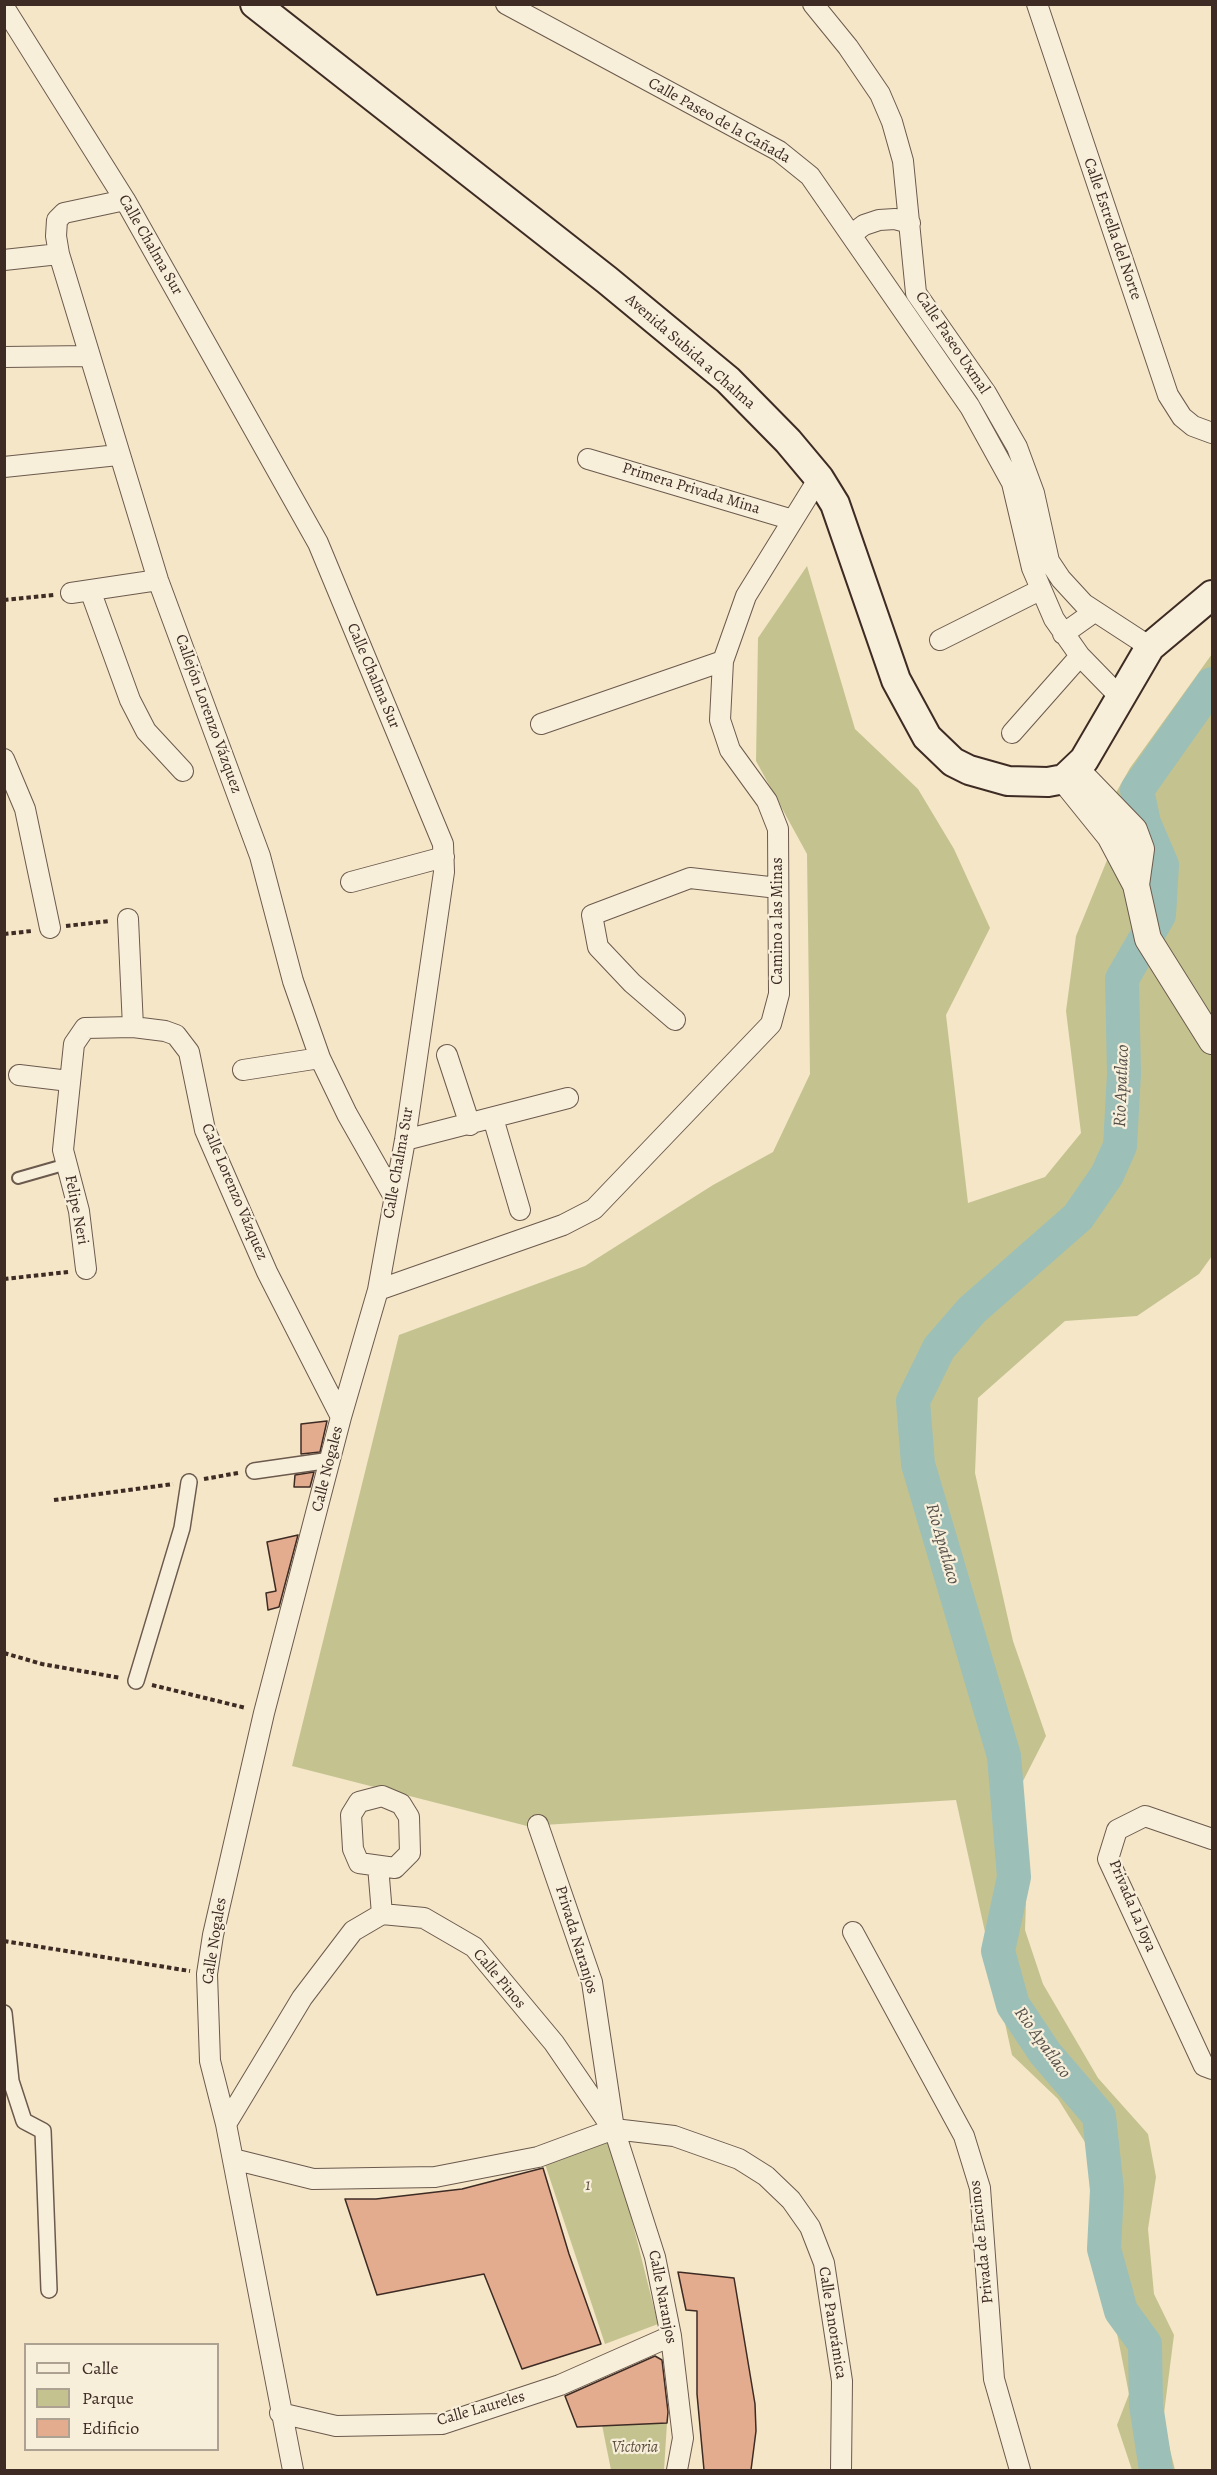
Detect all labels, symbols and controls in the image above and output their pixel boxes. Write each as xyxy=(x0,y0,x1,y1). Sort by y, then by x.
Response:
street label: Calle Paseo de la Cañada xyxy=(644,74,794,168)
street label: Calle Estrella del Norte xyxy=(1079,155,1145,303)
street label: Calle Chalma Sur xyxy=(114,191,186,299)
street label: Calle Paseo Uxmal xyxy=(911,288,993,398)
street label: Avenida Subida a Chalma xyxy=(621,290,759,414)
street label: Primera Privada Mina xyxy=(620,459,762,519)
street label: Calle Chalma Sur xyxy=(342,620,404,732)
street label: Callejón Lorenzo Vázquez xyxy=(170,632,246,796)
street label: Camino a las Minas xyxy=(768,857,788,985)
water label: Rio Apatlaco xyxy=(1110,1044,1134,1128)
street label: Calle Chalma Sur xyxy=(380,1106,418,1220)
street label: Calle Lorenzo Vázquez xyxy=(196,1121,272,1263)
street label: Felipe Neri xyxy=(60,1173,92,1247)
street label: Calle Nogales xyxy=(308,1424,348,1514)
water label: Rio Apatlaco xyxy=(920,1501,964,1587)
street label: Privada La Joya xyxy=(1104,1857,1160,1955)
street label: Privada Naranjos xyxy=(550,1884,602,1996)
street label: Calle Nogales xyxy=(199,1896,231,1986)
street label: Calle Pinos xyxy=(469,1945,529,2013)
water label: Rio Apatlaco xyxy=(1009,2003,1075,2083)
park label: 1 xyxy=(585,2176,591,2196)
street label: Privada de Encinos xyxy=(966,2179,998,2305)
street label: Calle Naranjos xyxy=(644,2249,680,2345)
street label: Calle Panorámica xyxy=(814,2265,850,2381)
legend xyxy=(24,2343,219,2451)
text: Calle xyxy=(82,2356,119,2380)
text: Parque xyxy=(82,2386,134,2410)
street label: Calle Laureles xyxy=(435,2387,527,2431)
text: Edificio xyxy=(82,2416,139,2440)
park label: Victoria xyxy=(612,2438,658,2458)

